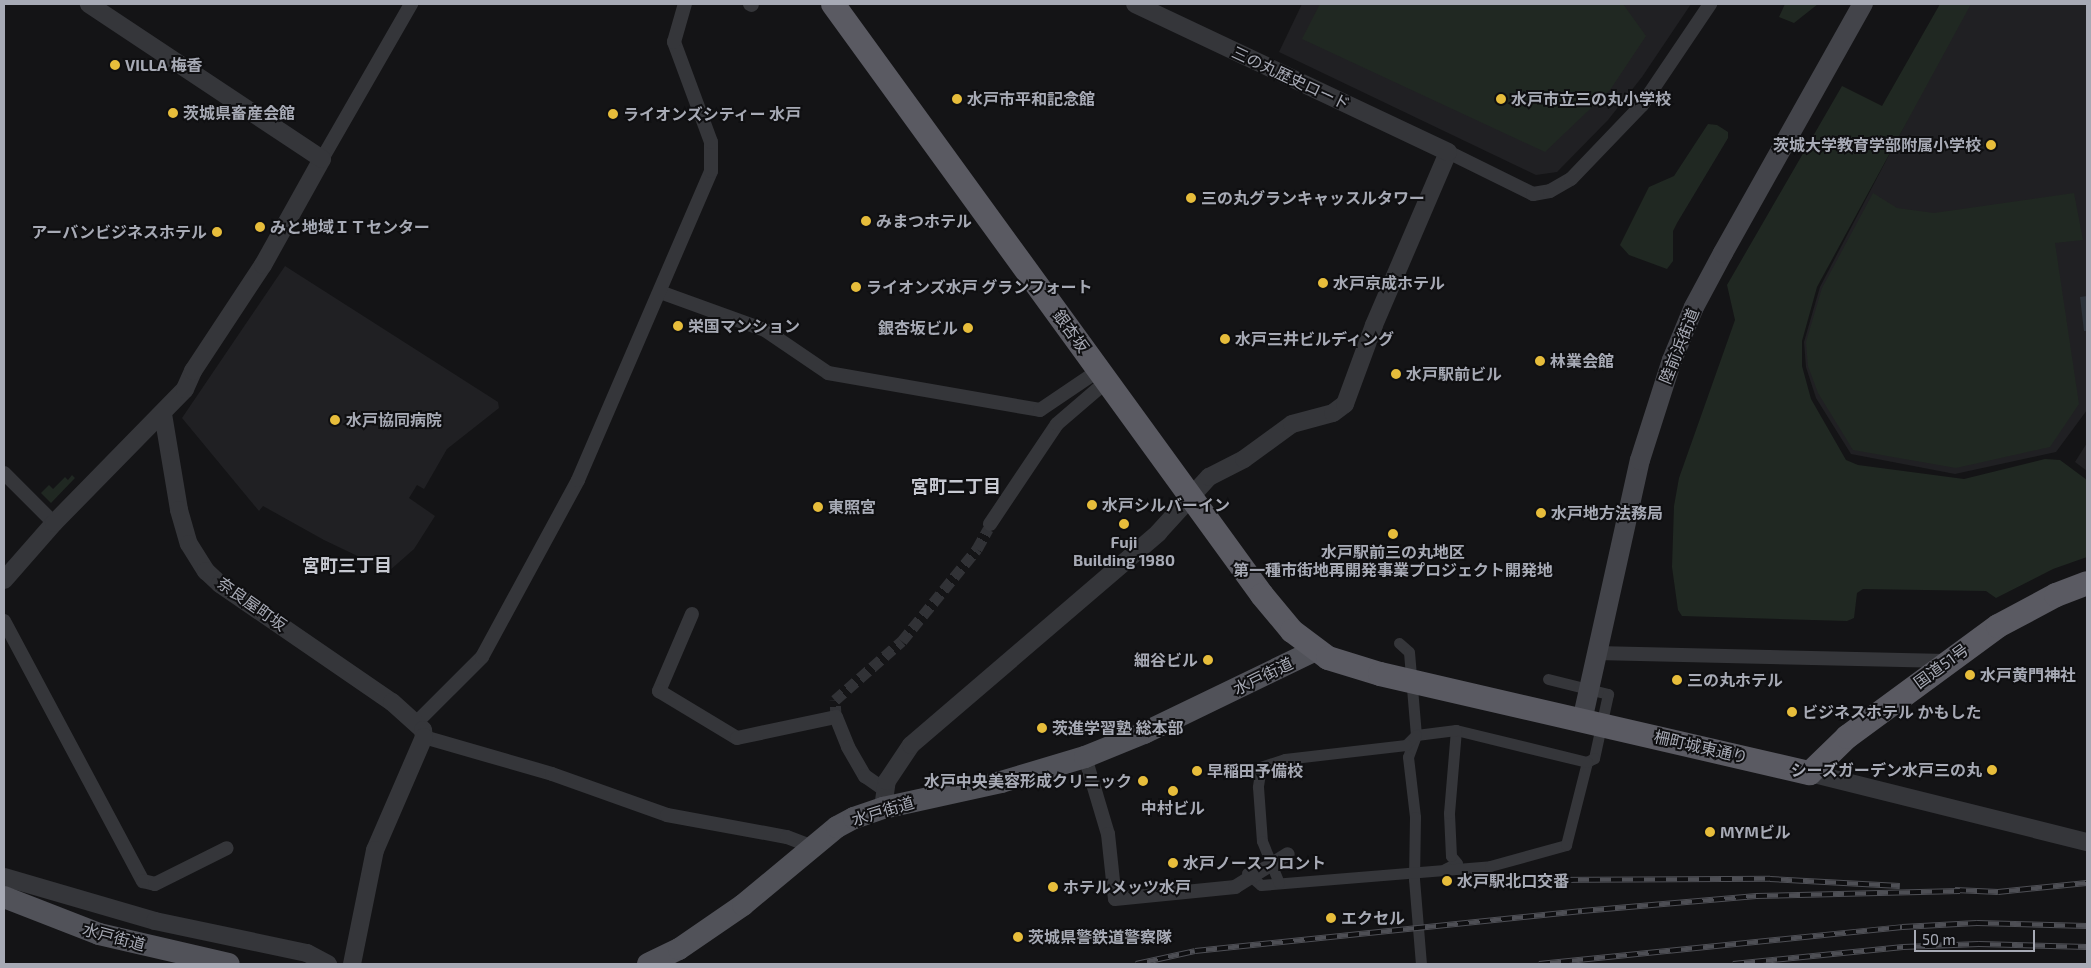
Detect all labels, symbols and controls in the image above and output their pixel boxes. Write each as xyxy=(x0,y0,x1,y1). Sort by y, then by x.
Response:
street label: 三の丸歴史ロード xyxy=(1229,42,1353,114)
place label: VILLA 梅香 xyxy=(125,55,203,75)
marker: VILLA 梅香 xyxy=(109,59,121,71)
place label: 水戸市平和記念館 xyxy=(967,89,1095,109)
place label: 水戸市立三の丸小学校 xyxy=(1511,89,1671,109)
marker: 水戸市平和記念館 xyxy=(951,93,963,105)
marker: 水戸市立三の丸小学校 xyxy=(1495,93,1507,105)
place label: 茨城県畜産会館 xyxy=(183,103,295,123)
place label: ライオンズシティー 水戸 xyxy=(623,104,802,124)
marker: 茨城県畜産会館 xyxy=(167,107,179,119)
marker: ライオンズシティー 水戸 xyxy=(607,108,619,120)
place label: 茨城大学教育学部附属小学校 xyxy=(1773,135,1981,155)
marker: 茨城大学教育学部附属小学校 xyxy=(1985,139,1997,151)
place label: 三の丸グランキャッスルタワー xyxy=(1201,188,1425,208)
marker: 三の丸グランキャッスルタワー xyxy=(1185,192,1197,204)
place label: みまつホテル xyxy=(876,211,972,231)
marker: みまつホテル xyxy=(860,215,872,227)
place label: みと地域ＩＴセンター xyxy=(270,217,430,237)
marker: みと地域ＩＴセンター xyxy=(254,221,266,233)
place label: アーバンビジネスホテル xyxy=(32,222,207,242)
marker: アーバンビジネスホテル xyxy=(211,226,223,238)
place label: 水戸京成ホテル xyxy=(1333,273,1445,293)
place label: ライオンズ水戸 グランフォート xyxy=(866,277,1093,297)
marker: 水戸京成ホテル xyxy=(1317,277,1329,289)
marker: ライオンズ水戸 グランフォート xyxy=(850,281,862,293)
street label: 陸前浜街道 xyxy=(1655,305,1703,387)
street label: 銀杏坂 xyxy=(1049,306,1093,356)
place label: 栄国マンション xyxy=(688,316,800,336)
place label: 銀杏坂ビル xyxy=(878,318,958,338)
marker: 栄国マンション xyxy=(672,320,684,332)
marker: 銀杏坂ビル xyxy=(962,322,974,334)
place label: 水戸三井ビルディング xyxy=(1235,329,1395,349)
marker: 水戸三井ビルディング xyxy=(1219,333,1231,345)
place label: 林業会館 xyxy=(1550,351,1614,371)
marker: 林業会館 xyxy=(1534,355,1546,367)
place label: 水戸駅前ビル xyxy=(1406,364,1502,384)
marker: 水戸駅前ビル xyxy=(1390,368,1402,380)
place label: 水戸協同病院 xyxy=(346,410,442,430)
marker: 水戸協同病院 xyxy=(328,413,342,427)
district label: 宮町二丁目 xyxy=(911,475,1001,497)
place label: 水戸シルバーイン xyxy=(1102,495,1230,515)
place label: 東照宮 xyxy=(828,497,876,517)
marker: 水戸シルバーイン xyxy=(1086,499,1098,511)
marker: 東照宮 xyxy=(812,501,824,513)
place label: 水戸地方法務局 xyxy=(1551,503,1663,523)
marker: 水戸地方法務局 xyxy=(1535,507,1547,519)
marker: Fuji Building 1980 xyxy=(1118,518,1130,530)
marker: ⽔⼾駅前三の丸地区 第⼀種市街地再開発事業プロジェクト開発地 xyxy=(1387,528,1399,540)
place label: Fuji Building 1980 xyxy=(1073,532,1175,570)
place label: ⽔⼾駅前三の丸地区 第⼀種市街地再開発事業プロジェクト開発地 xyxy=(1233,542,1553,580)
district label: 宮町三丁目 xyxy=(302,554,392,576)
street label: 奈良屋町坂 xyxy=(214,573,290,635)
street label: 国道51号 xyxy=(1910,640,1972,692)
place label: 細谷ビル xyxy=(1134,650,1198,670)
street label: 水戸街道 xyxy=(1230,653,1296,699)
marker: 細谷ビル xyxy=(1202,654,1214,666)
place label: 水戸黄門神社 xyxy=(1980,665,2076,685)
marker: 水戸黄門神社 xyxy=(1964,669,1976,681)
place label: 三の丸ホテル xyxy=(1687,670,1783,690)
marker: 三の丸ホテル xyxy=(1671,674,1683,686)
place label: ビジネスホテル かもした xyxy=(1802,702,1981,722)
marker: ビジネスホテル かもした xyxy=(1786,706,1798,718)
place label: 茨進学習塾 総本部 xyxy=(1052,718,1183,738)
marker: 茨進学習塾 総本部 xyxy=(1036,722,1048,734)
street label: 柵町城東通り xyxy=(1652,727,1750,767)
place label: シーズガーデン水戸三の丸 xyxy=(1790,760,1982,780)
place label: 早稲田予備校 xyxy=(1207,761,1303,781)
marker: シーズガーデン水戸三の丸 xyxy=(1986,764,1998,776)
marker: 早稲田予備校 xyxy=(1191,765,1203,777)
place label: 水戸中央美容形成クリニック xyxy=(924,771,1132,791)
marker: 水戸中央美容形成クリニック xyxy=(1136,774,1150,788)
marker: 中村ビル xyxy=(1167,785,1179,797)
street label: 水戸街道 xyxy=(850,792,916,830)
place label: 中村ビル xyxy=(1141,798,1205,818)
place label: MYMビル xyxy=(1720,822,1791,842)
marker: MYMビル xyxy=(1704,826,1716,838)
place label: 水戸ノースフロント xyxy=(1183,853,1327,873)
marker: 水戸ノースフロント xyxy=(1167,857,1179,869)
place label: 水戸駅北口交番 xyxy=(1457,871,1569,891)
marker: 水戸駅北口交番 xyxy=(1441,875,1453,887)
place label: ホテルメッツ水戸 xyxy=(1063,877,1191,897)
marker: ホテルメッツ水戸 xyxy=(1047,881,1059,893)
place label: エクセル xyxy=(1341,908,1405,928)
marker: エクセル xyxy=(1325,912,1337,924)
street label: 水戸街道 xyxy=(81,919,147,955)
scale bar xyxy=(1916,920,2037,952)
place label: 茨城県警鉄道警察隊 xyxy=(1028,927,1172,947)
text: 50 m xyxy=(1922,930,1956,948)
marker: 茨城県警鉄道警察隊 xyxy=(1012,931,1024,943)

